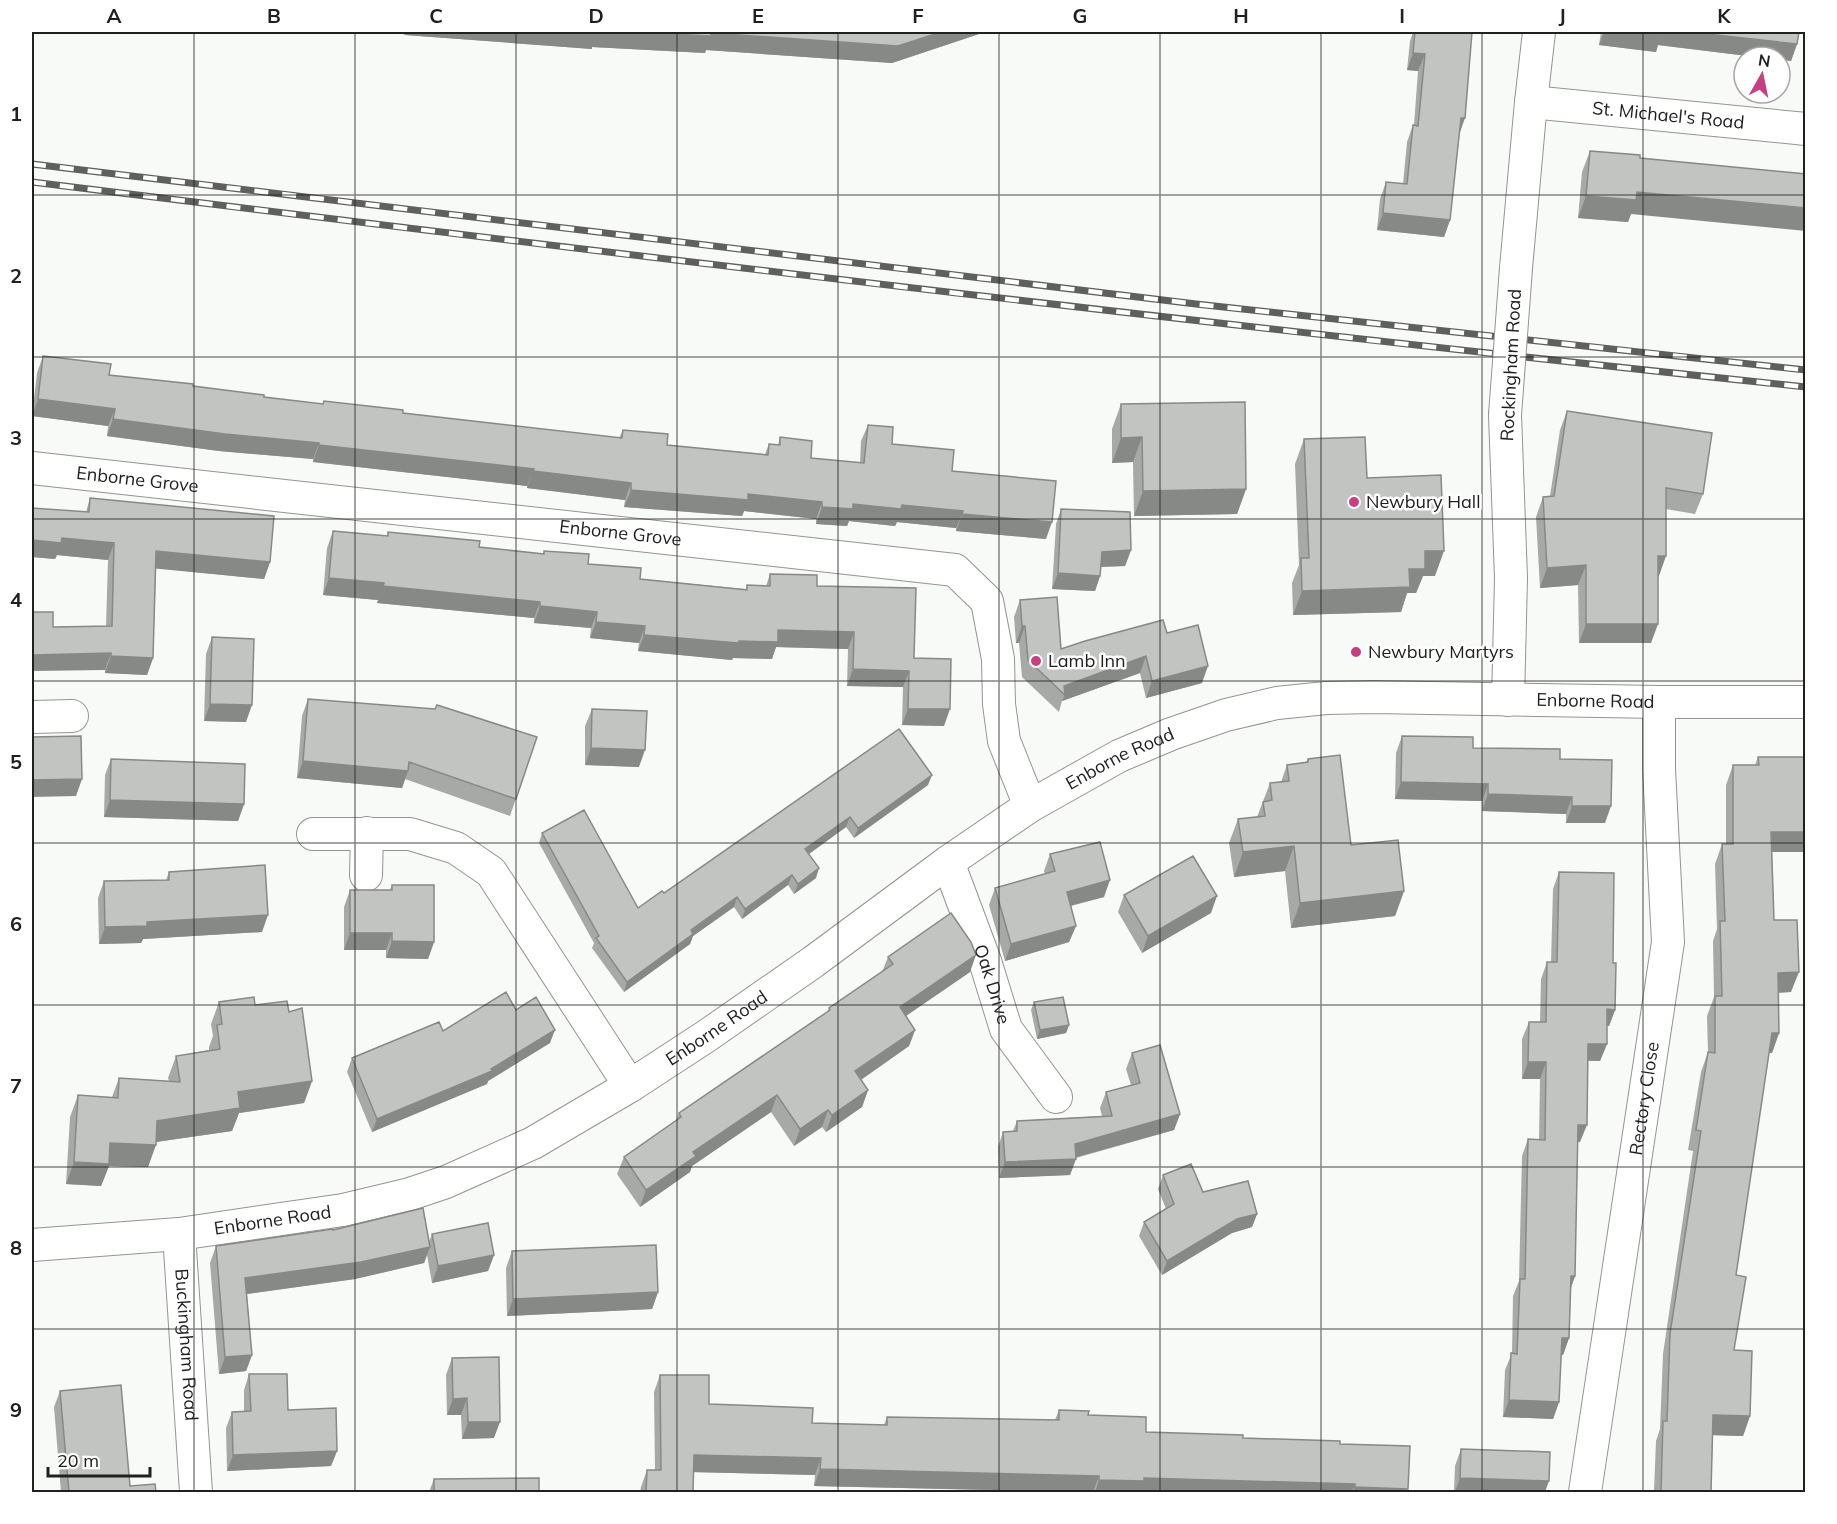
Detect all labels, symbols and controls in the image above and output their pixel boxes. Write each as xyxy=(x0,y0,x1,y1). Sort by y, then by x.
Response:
text: A xyxy=(107,3,122,28)
text: B xyxy=(267,3,281,28)
text: C xyxy=(429,3,443,28)
text: D xyxy=(588,3,604,28)
text: E xyxy=(752,3,764,28)
text: F xyxy=(912,3,924,28)
text: G xyxy=(1073,3,1087,28)
text: H xyxy=(1233,3,1249,28)
text: I xyxy=(1399,3,1405,28)
text: J xyxy=(1558,3,1566,28)
text: K xyxy=(1717,3,1731,28)
north arrow xyxy=(1732,45,1792,105)
text: N xyxy=(1757,49,1772,71)
street label: St. Michael's Road xyxy=(1591,96,1745,134)
text: 1 xyxy=(10,101,22,126)
text: 2 xyxy=(10,263,22,288)
street label: Rockingham Road xyxy=(1495,288,1526,442)
text: 3 xyxy=(10,425,22,450)
street label: Enborne Grove xyxy=(75,461,200,497)
place label: Newbury Hall xyxy=(1366,490,1480,513)
marker: Newbury Hall xyxy=(1347,495,1361,509)
street label: Enborne Grove xyxy=(558,514,683,551)
text: 4 xyxy=(10,587,22,612)
place label: Newbury Martyrs xyxy=(1368,640,1514,663)
marker: Newbury Martyrs xyxy=(1349,645,1363,659)
place label: Lamb Inn xyxy=(1048,649,1126,672)
marker: Lamb Inn xyxy=(1029,654,1043,668)
street label: Enborne Road xyxy=(1536,688,1655,713)
street label: Enborne Road xyxy=(1061,722,1177,795)
text: 5 xyxy=(10,749,22,774)
text: 6 xyxy=(10,911,22,936)
street label: Oak Drive xyxy=(969,941,1016,1027)
street label: Enborne Road xyxy=(661,985,772,1071)
street label: Rectory Close xyxy=(1624,1040,1664,1157)
text: 7 xyxy=(10,1073,22,1098)
street label: Enborne Road xyxy=(212,1200,333,1240)
text: 8 xyxy=(10,1235,22,1260)
street label: Buckingham Road xyxy=(170,1268,203,1422)
text: 9 xyxy=(10,1397,22,1422)
scale bar xyxy=(48,1440,150,1478)
text: 20 m xyxy=(57,1449,99,1472)

